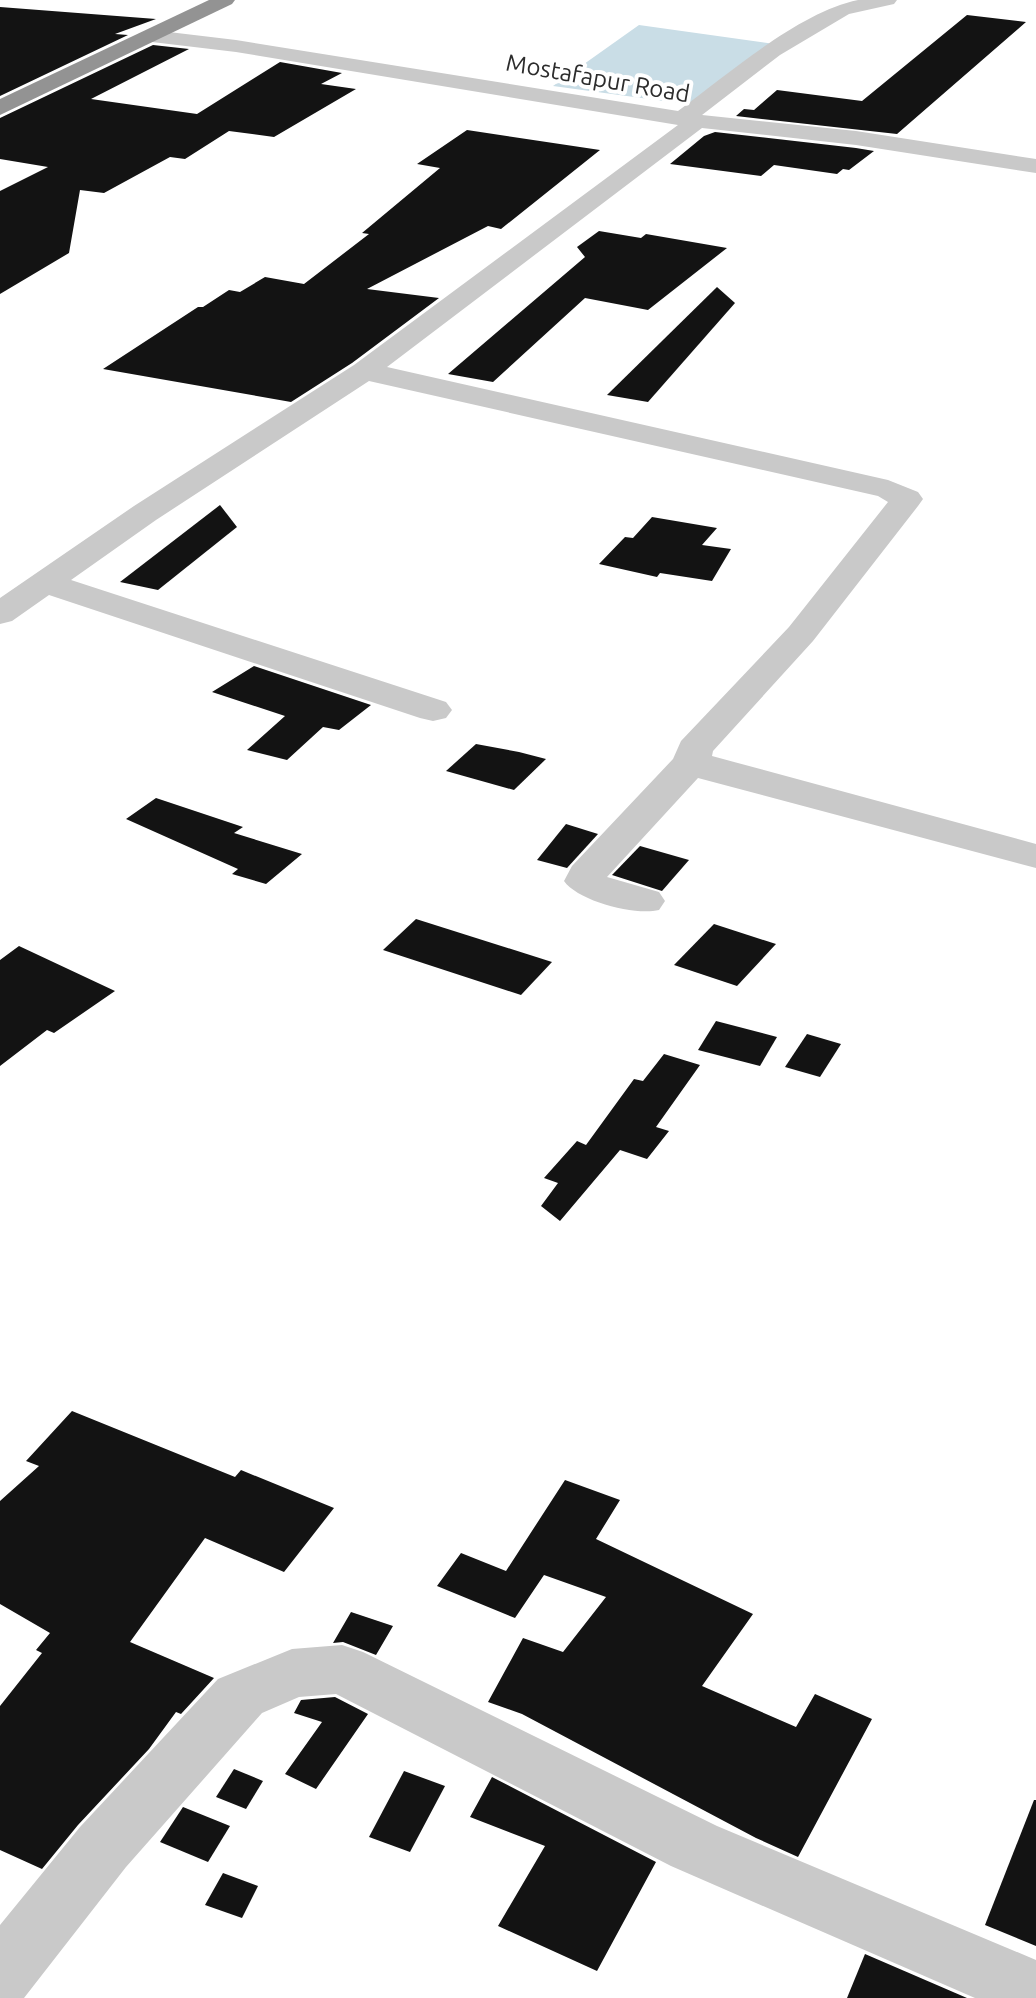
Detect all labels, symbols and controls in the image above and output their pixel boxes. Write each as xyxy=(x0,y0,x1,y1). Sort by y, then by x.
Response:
street label: Mostafapur Road xyxy=(504,49,692,107)

